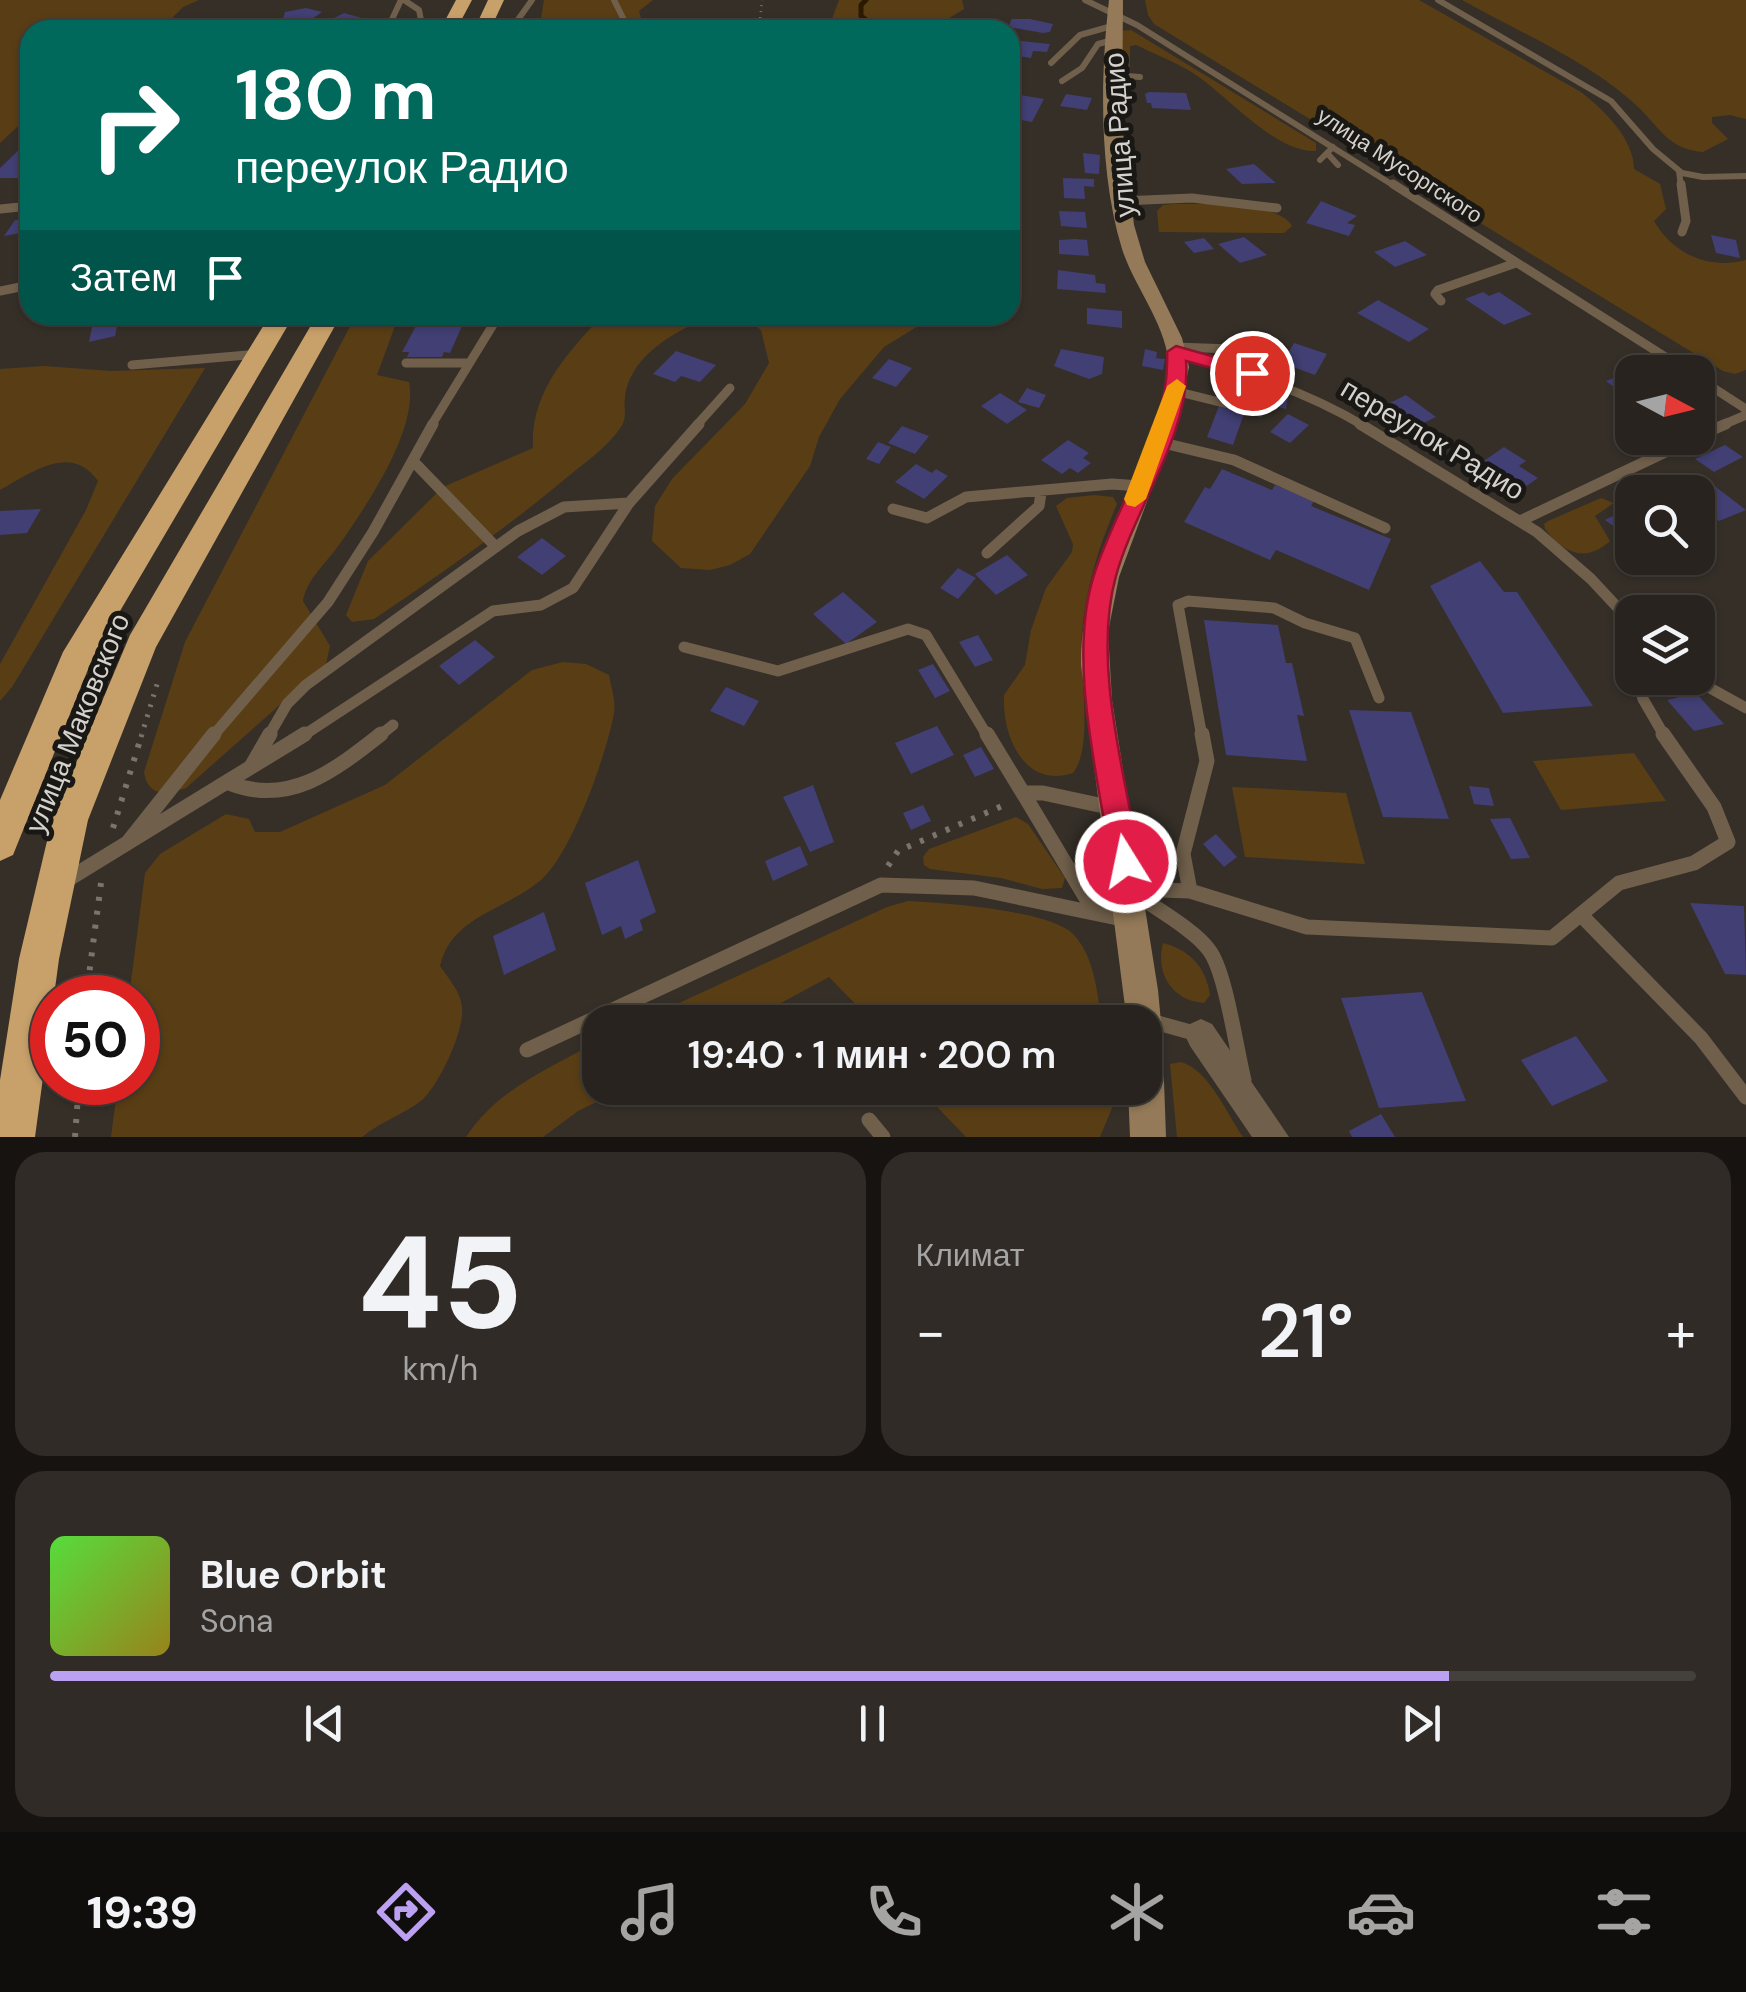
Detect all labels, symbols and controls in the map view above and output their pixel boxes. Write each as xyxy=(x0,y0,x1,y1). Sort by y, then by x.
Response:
text: 180 m xyxy=(235,50,436,141)
street label: улица Радио xyxy=(1095,51,1144,219)
icon: right xyxy=(70,60,200,190)
street label: улица Мусоргского xyxy=(1311,101,1488,230)
text: переулок Радио xyxy=(235,138,569,197)
icon: arrive xyxy=(198,250,253,305)
text: Затем xyxy=(70,253,178,303)
pin xyxy=(1210,331,1295,416)
icon: arrive xyxy=(1225,346,1280,401)
north arrow xyxy=(1615,355,1715,455)
map controls xyxy=(1615,355,1715,695)
street label: переулок Радио xyxy=(1334,370,1531,509)
button: search xyxy=(1615,475,1715,575)
button: layers xyxy=(1615,595,1715,695)
street label: улица Маковского xyxy=(17,608,138,838)
position arrow xyxy=(1074,810,1178,914)
speed limit sign: 50 xyxy=(30,975,160,1105)
text: 19:40 · 1 мин · 200 m xyxy=(688,1030,1056,1080)
text: 45 xyxy=(358,1198,523,1367)
text: Климат xyxy=(916,1234,1024,1276)
text: 21° xyxy=(1258,1283,1354,1380)
text: − xyxy=(916,1296,946,1368)
text: + xyxy=(1666,1296,1696,1368)
text: km/h xyxy=(402,1348,478,1390)
text: Blue Orbit xyxy=(200,1550,387,1600)
text: Sona xyxy=(200,1600,273,1642)
icon: previous xyxy=(297,1696,352,1751)
icon: pause xyxy=(845,1696,900,1751)
icon: next xyxy=(1394,1696,1449,1751)
icon: directions xyxy=(371,1877,441,1947)
icon: music xyxy=(615,1877,685,1947)
icon: phone xyxy=(859,1877,929,1947)
icon: climate xyxy=(1102,1877,1172,1947)
icon: car xyxy=(1346,1877,1416,1947)
icon: filters xyxy=(1589,1877,1659,1947)
text: 19:39 xyxy=(87,1883,198,1942)

